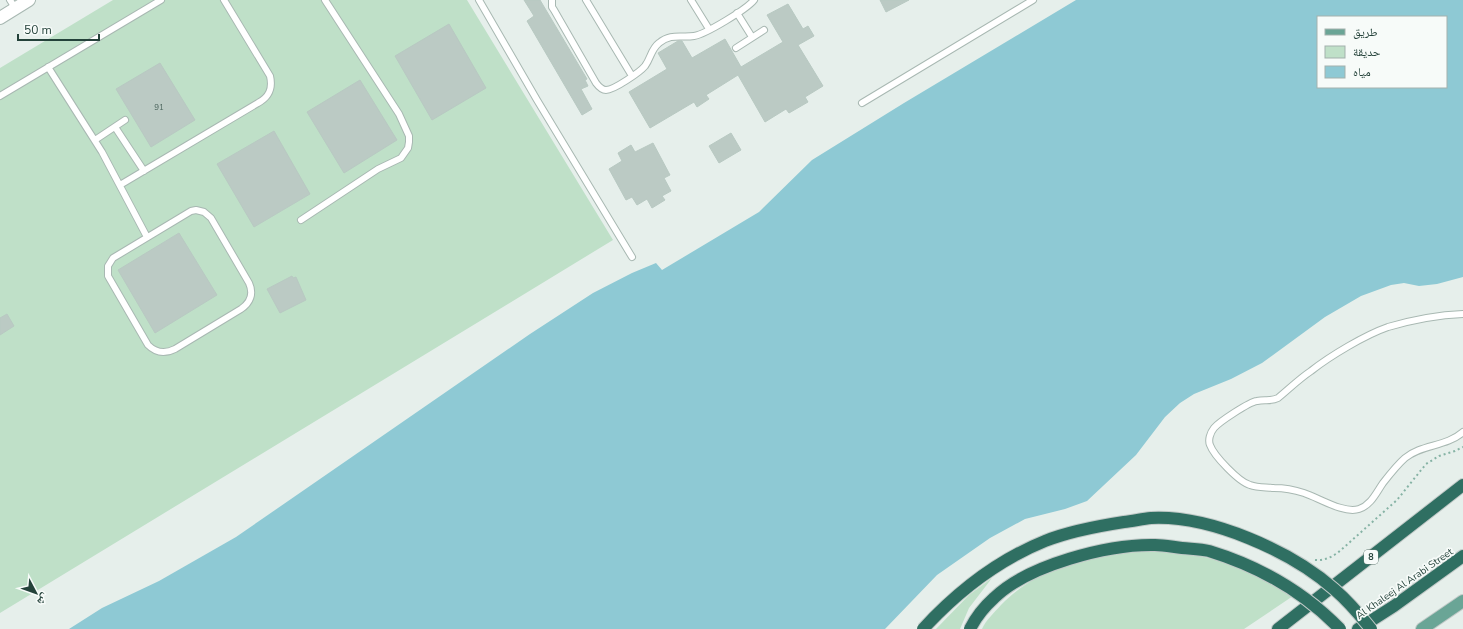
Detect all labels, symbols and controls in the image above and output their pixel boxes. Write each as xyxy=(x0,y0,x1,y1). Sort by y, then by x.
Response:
scale bar xyxy=(18,16,99,42)
legend xyxy=(1317,16,1447,88)
text: 50 m xyxy=(24,22,52,38)
text: طريق xyxy=(1353,24,1378,40)
text: حديقة xyxy=(1353,44,1381,60)
text: مياه xyxy=(1353,64,1371,80)
house number: 91 xyxy=(154,102,164,113)
street label: Al Khaleej Al Arabi Street xyxy=(1353,545,1456,623)
road number: 8 xyxy=(1364,550,1378,564)
north arrow xyxy=(16,573,56,613)
text: ش xyxy=(33,590,53,609)

